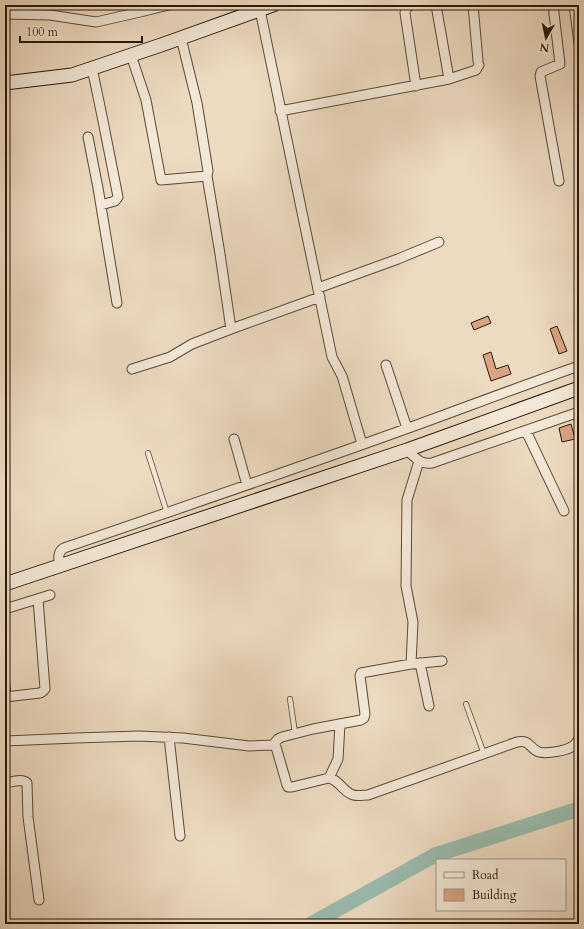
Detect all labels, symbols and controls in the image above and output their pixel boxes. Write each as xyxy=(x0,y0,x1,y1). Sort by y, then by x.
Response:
scale bar xyxy=(20,18,142,44)
north arrow xyxy=(526,18,566,58)
text: 100 m xyxy=(26,24,59,40)
text: N xyxy=(538,39,550,56)
legend xyxy=(436,859,566,911)
text: Road xyxy=(472,867,499,883)
text: Building xyxy=(472,887,517,903)

